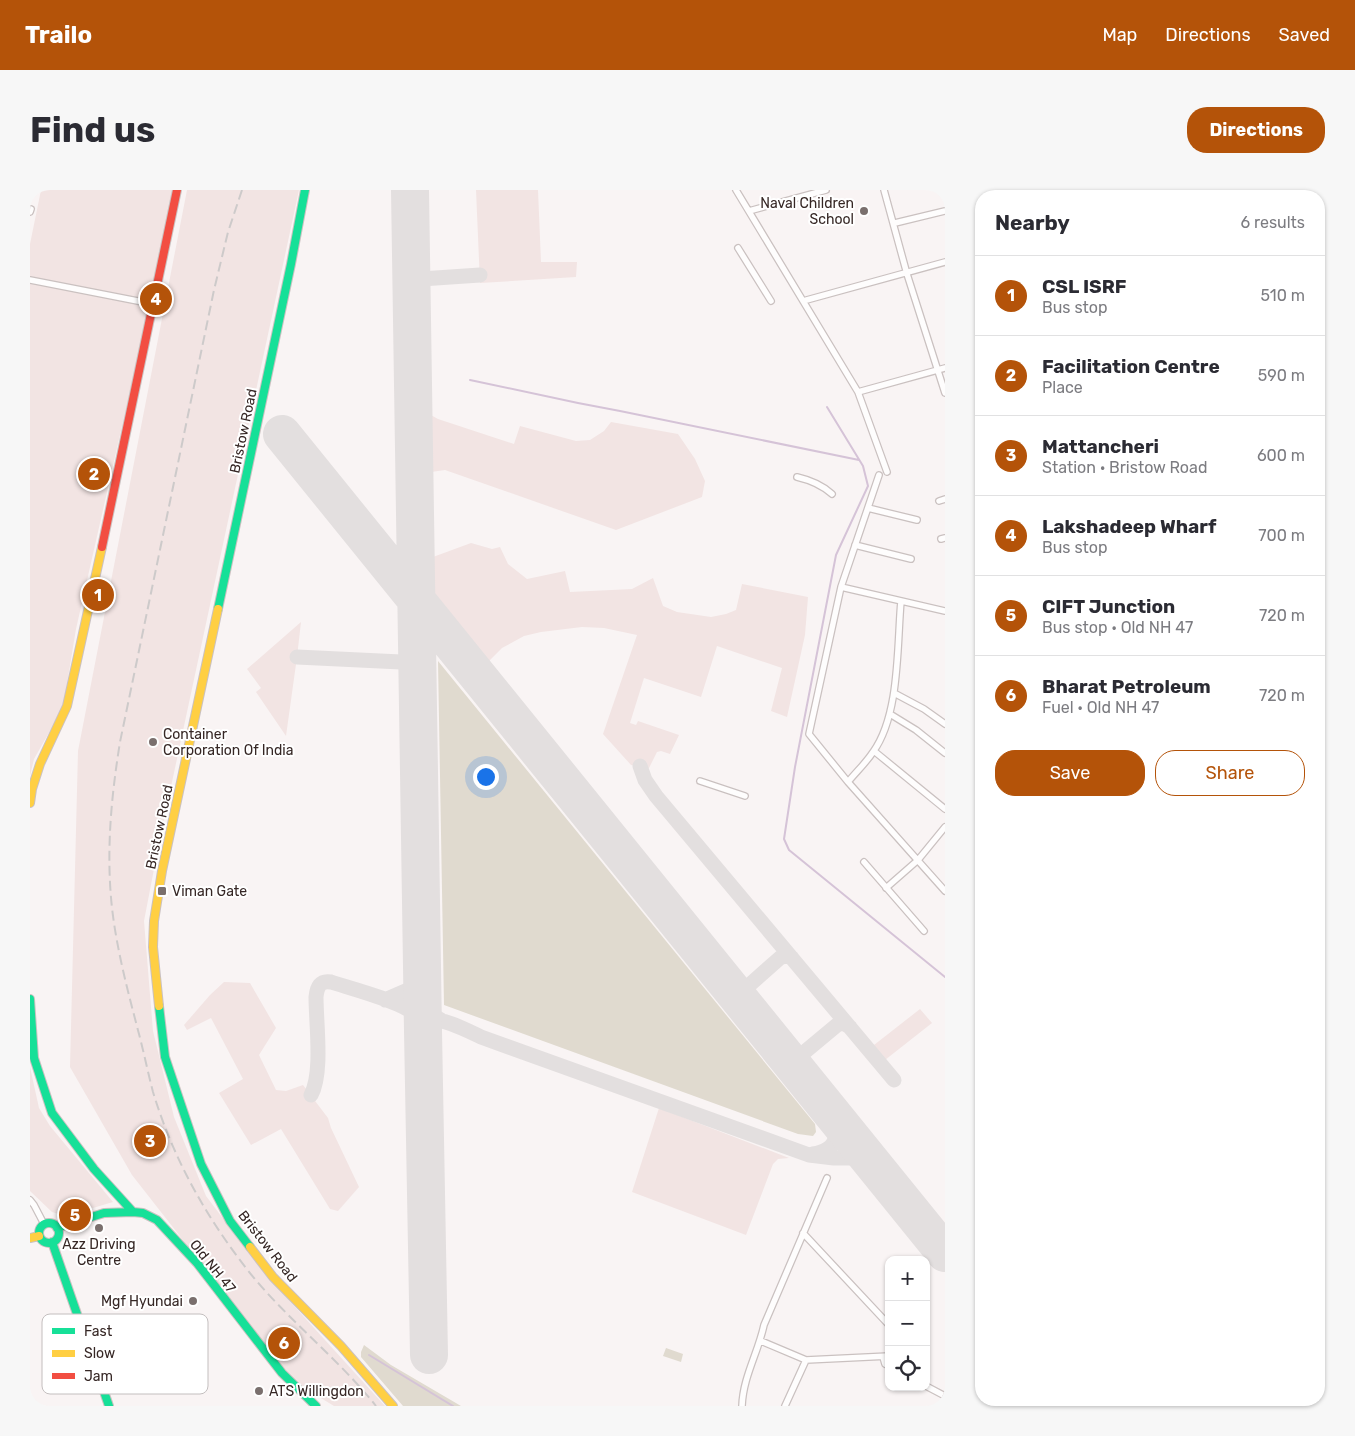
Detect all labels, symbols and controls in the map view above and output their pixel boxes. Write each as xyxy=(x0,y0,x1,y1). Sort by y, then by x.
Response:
text: Trailo xyxy=(25,21,92,49)
text: Map xyxy=(1102,24,1137,46)
text: Directions xyxy=(1165,24,1251,46)
text: Saved xyxy=(1279,24,1330,46)
button: Directions xyxy=(1187,107,1325,153)
text: Find us xyxy=(30,109,155,151)
place label: Naval Children School xyxy=(760,195,854,228)
marker: Naval Children School xyxy=(858,205,870,217)
text: Nearby xyxy=(995,210,1070,235)
text: 6 results xyxy=(1240,213,1305,232)
text: CSL ISRF xyxy=(1042,275,1127,298)
pin: 4 xyxy=(140,280,172,318)
text: 1 xyxy=(1007,286,1015,305)
text: 510 m xyxy=(1261,286,1305,305)
text: Bus stop xyxy=(1042,298,1108,317)
text: Facilitation Centre xyxy=(1042,355,1220,378)
text: 2 xyxy=(1006,366,1016,385)
text: 590 m xyxy=(1258,366,1305,385)
text: Place xyxy=(1042,378,1083,397)
street label: Bristow Road xyxy=(226,387,261,475)
text: Mattancheri xyxy=(1042,435,1159,458)
text: 3 xyxy=(1006,446,1016,465)
text: 600 m xyxy=(1257,446,1305,465)
pin: 2 xyxy=(78,455,110,493)
text: Station · Bristow Road xyxy=(1042,458,1207,477)
text: Lakshadeep Wharf xyxy=(1042,515,1216,538)
text: 4 xyxy=(1006,526,1016,545)
text: 700 m xyxy=(1258,526,1305,545)
text: Bus stop xyxy=(1042,538,1108,557)
pin: 1 xyxy=(82,576,114,614)
text: CIFT Junction xyxy=(1042,595,1175,618)
text: 5 xyxy=(1006,606,1016,625)
text: 720 m xyxy=(1259,606,1305,625)
text: Bus stop · Old NH 47 xyxy=(1042,618,1193,637)
text: Bharat Petroleum xyxy=(1042,675,1211,698)
text: 6 xyxy=(1006,686,1016,705)
text: 720 m xyxy=(1259,686,1305,705)
text: Fuel · Old NH 47 xyxy=(1042,698,1159,717)
place label: Container Corporation Of India xyxy=(163,726,293,759)
marker: Container Corporation Of India xyxy=(147,736,159,748)
button: Save xyxy=(995,750,1145,796)
button: Share xyxy=(1155,750,1305,796)
your location xyxy=(473,764,499,790)
street label: Bristow Road xyxy=(142,783,177,871)
place label: Viman Gate xyxy=(172,883,247,900)
marker: Viman Gate xyxy=(156,885,168,897)
pin: 3 xyxy=(134,1122,166,1160)
pin: 5 xyxy=(59,1196,91,1234)
street label: Bristow Road xyxy=(234,1207,301,1285)
marker: Azz Driving Centre xyxy=(93,1222,105,1234)
place label: Azz Driving Centre xyxy=(62,1236,136,1269)
street label: Old NH 47 xyxy=(186,1236,239,1296)
map controls xyxy=(885,1256,930,1391)
button: + xyxy=(885,1256,930,1301)
place label: Mgf Hyundai xyxy=(101,1293,183,1310)
marker: Mgf Hyundai xyxy=(187,1295,199,1307)
button: − xyxy=(885,1301,930,1346)
legend xyxy=(42,1314,208,1394)
text: Fast xyxy=(84,1323,113,1340)
pin: 6 xyxy=(268,1324,300,1362)
text: Slow xyxy=(84,1345,115,1362)
button: locate xyxy=(885,1346,930,1391)
text: Jam xyxy=(84,1368,113,1385)
place label: ATS Willingdon xyxy=(269,1383,364,1400)
marker: ATS Willingdon xyxy=(253,1385,265,1397)

